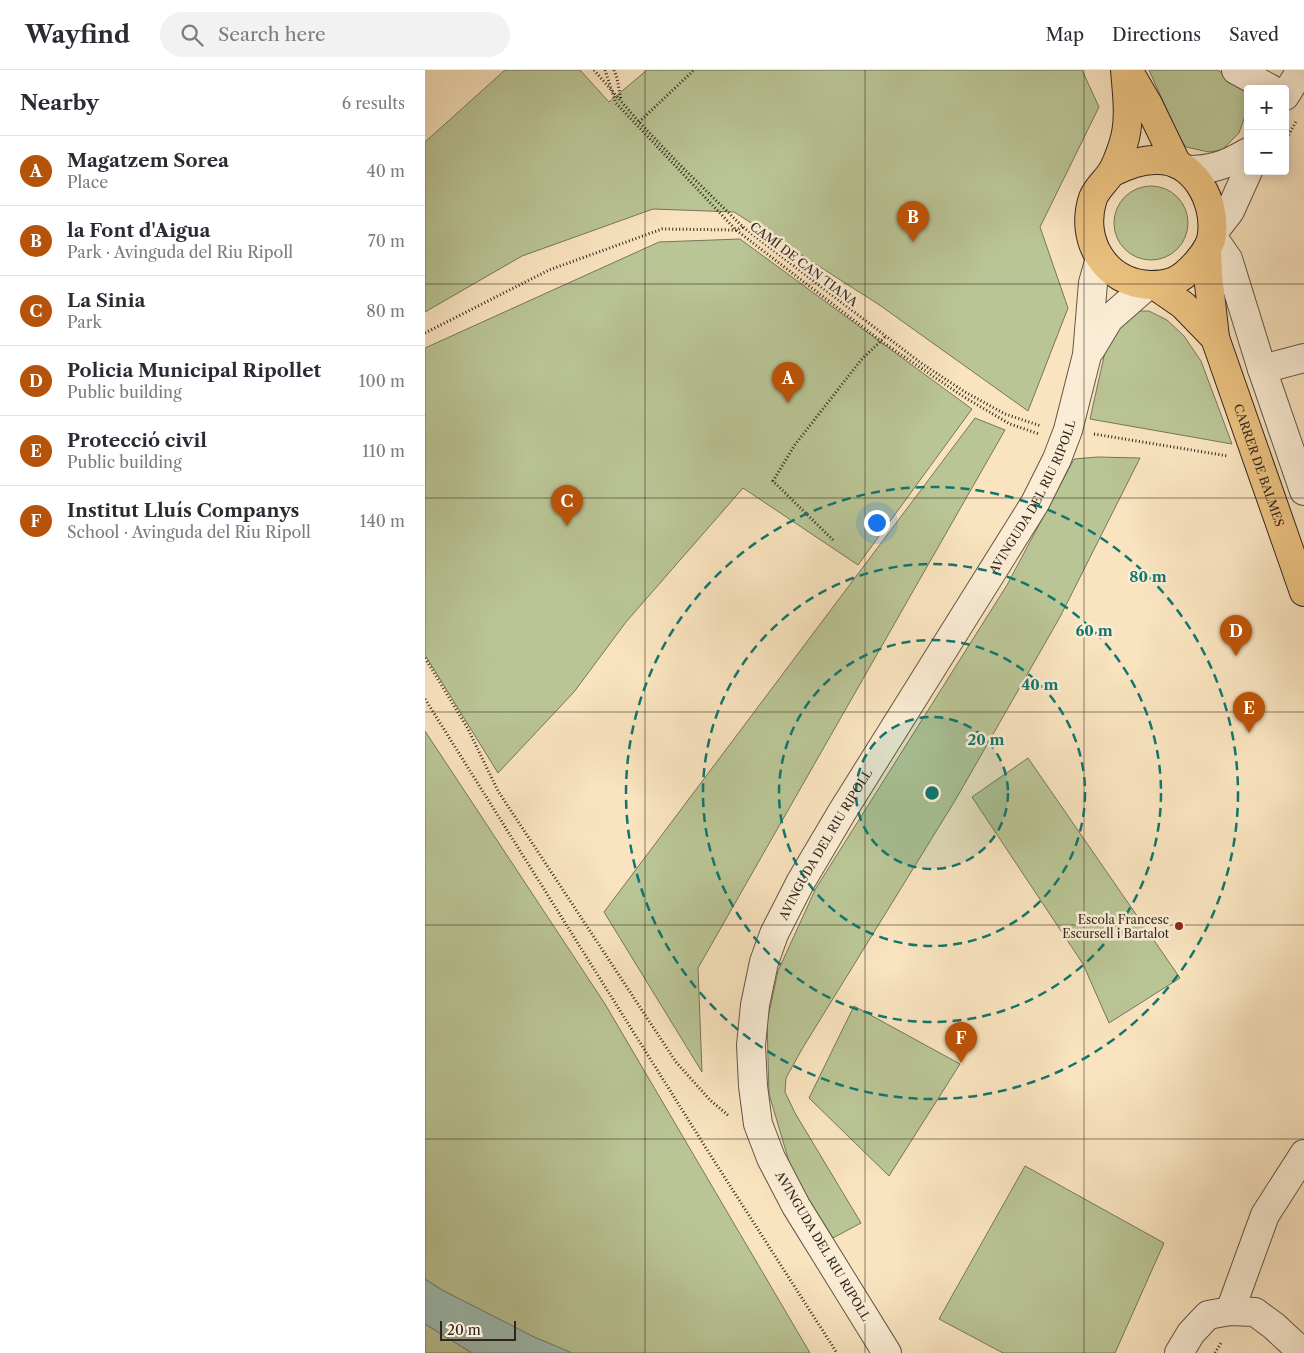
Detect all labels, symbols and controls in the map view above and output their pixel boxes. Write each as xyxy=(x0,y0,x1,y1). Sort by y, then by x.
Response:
search box xyxy=(160,12,510,57)
text: Wayfind xyxy=(25,20,130,49)
icon: search xyxy=(178,21,206,49)
text: Search here xyxy=(218,23,326,46)
text: Map xyxy=(1045,24,1084,46)
text: Directions xyxy=(1112,24,1201,46)
text: Saved xyxy=(1229,24,1279,46)
map controls xyxy=(1244,85,1289,175)
button: + xyxy=(1244,85,1289,130)
text: Nearby xyxy=(20,90,99,115)
text: 6 results xyxy=(342,93,405,113)
button: − xyxy=(1244,130,1289,175)
text: Magatzem Sorea xyxy=(67,149,229,172)
text: A xyxy=(30,161,42,181)
text: 40 m xyxy=(366,161,405,181)
text: Place xyxy=(67,172,108,192)
pin: B xyxy=(897,201,929,242)
street label: CAMÍ DE CAN TIANA xyxy=(747,218,862,310)
text: la Font d'Aigua xyxy=(67,219,211,242)
text: B xyxy=(30,231,42,251)
text: 70 m xyxy=(368,231,405,251)
text: Park · Avinguda del Riu Ripoll xyxy=(67,242,293,262)
text: La Sinia xyxy=(67,289,145,312)
text: C xyxy=(30,301,42,321)
text: 80 m xyxy=(366,301,405,321)
text: Park xyxy=(67,312,102,332)
text: Policia Municipal Ripollet xyxy=(67,359,321,382)
pin: A xyxy=(772,362,804,403)
text: D xyxy=(29,371,43,391)
text: 100 m xyxy=(359,371,405,391)
text: Public building xyxy=(67,382,182,402)
street label: CARRER DE BALMES xyxy=(1231,402,1288,528)
street label: AVINGUDA DEL RIU RIPOLL xyxy=(985,418,1078,577)
text: Protecció civil xyxy=(67,429,207,452)
text: E xyxy=(30,441,42,461)
text: 110 m xyxy=(362,441,405,461)
text: Public building xyxy=(67,452,182,472)
pin: C xyxy=(551,485,583,526)
text: Institut Lluís Companys xyxy=(67,499,299,522)
your location xyxy=(864,510,890,536)
text: F xyxy=(31,511,41,531)
text: 140 m xyxy=(360,511,405,531)
text: School · Avinguda del Riu Ripoll xyxy=(67,522,311,542)
text: 80 m xyxy=(1129,567,1167,586)
pin: D xyxy=(1220,615,1252,656)
text: 60 m xyxy=(1075,621,1113,640)
text: 40 m xyxy=(1021,675,1059,694)
pin: E xyxy=(1233,692,1265,733)
text: 20 m xyxy=(967,730,1005,749)
street label: AVINGUDA DEL RIU RIPOLL xyxy=(775,766,875,923)
centre of rings xyxy=(923,784,941,802)
place label: Escola Francesc Escursell i Bartalot xyxy=(1062,912,1170,941)
marker: Escola Francesc Escursell i Bartalot xyxy=(1173,920,1185,932)
pin: F xyxy=(945,1022,977,1063)
street label: AVINGUDA DEL RIU RIPOLL xyxy=(772,1168,874,1324)
scale bar xyxy=(440,1318,516,1341)
text: 20 m xyxy=(447,1321,481,1339)

